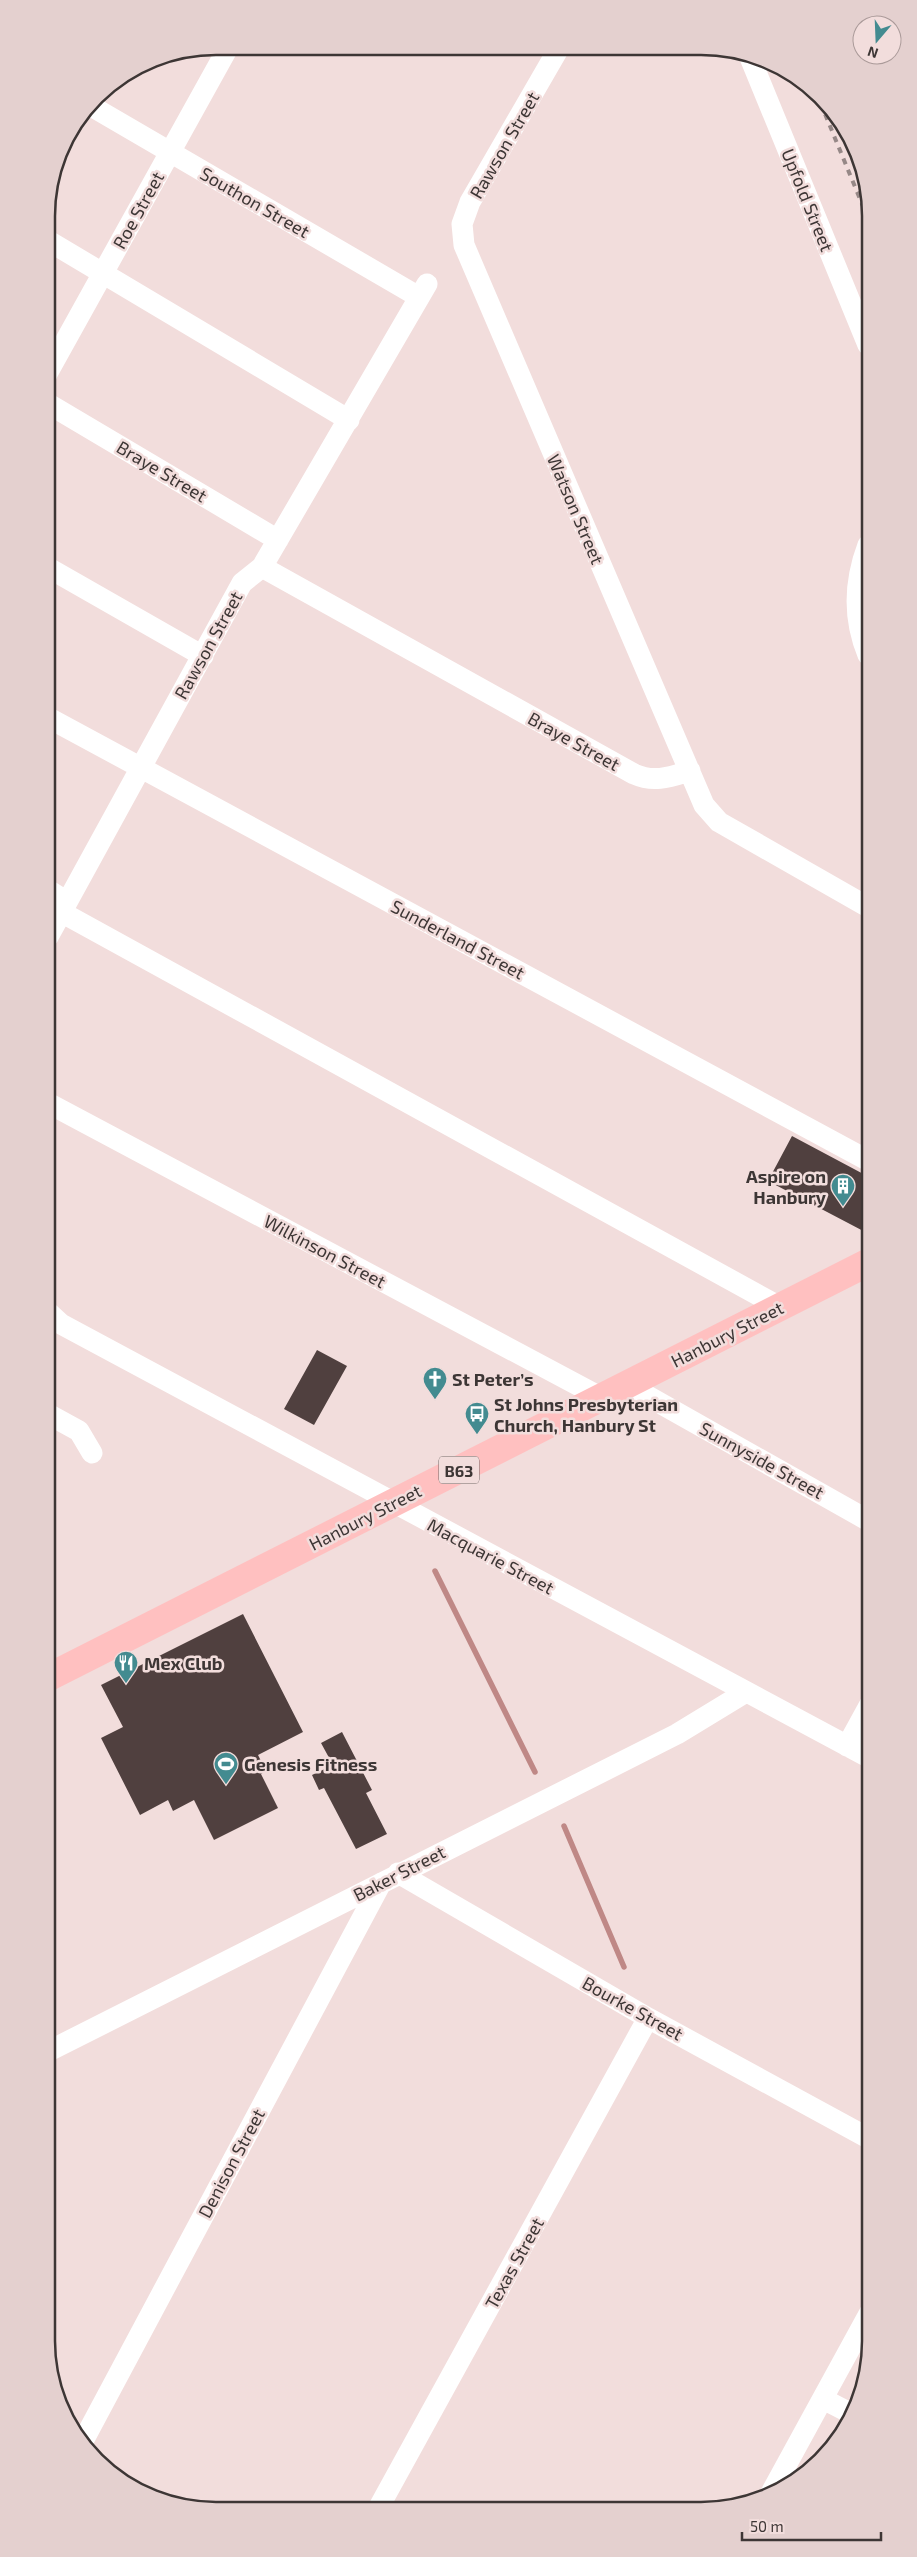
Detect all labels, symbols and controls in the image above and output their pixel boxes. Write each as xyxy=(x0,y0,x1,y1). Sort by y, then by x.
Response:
north arrow xyxy=(852,15,902,65)
text: N xyxy=(865,43,880,62)
street label: Rawson Street xyxy=(465,88,544,202)
street label: Upfold Street xyxy=(777,145,839,255)
street label: Southon Street xyxy=(196,162,314,242)
street label: Roe Street xyxy=(108,167,168,252)
street label: Braye Street xyxy=(113,435,211,507)
street label: Watson Street xyxy=(543,451,609,567)
street label: Rawson Street xyxy=(169,587,247,703)
street label: Braye Street xyxy=(524,707,624,775)
street label: Sunderland Street xyxy=(387,895,529,984)
place label: Aspire on Hanbury xyxy=(746,1165,827,1208)
building icon: Aspire on Hanbury xyxy=(830,1173,856,1207)
street label: Wilkinson Street xyxy=(260,1210,390,1292)
street label: Hanbury Street xyxy=(667,1296,787,1372)
church icon: St Peter’s xyxy=(422,1366,448,1400)
place label: St Peter’s xyxy=(452,1368,534,1390)
place label: St Johns Presbyterian Church, Hanbury St xyxy=(494,1393,678,1436)
bus stop icon: St Johns Presbyterian Church, Hanbury St xyxy=(464,1401,490,1435)
street label: Sunnyside Street xyxy=(696,1417,828,1503)
road number: B63 xyxy=(439,1456,479,1484)
street label: Hanbury Street xyxy=(305,1479,425,1555)
street label: Macquarie Street xyxy=(424,1513,558,1599)
restaurant icon: Mex Club xyxy=(113,1650,139,1684)
place label: Mex Club xyxy=(144,1652,223,1674)
sports icon: Genesis Fitness xyxy=(213,1751,239,1785)
place label: Genesis Fitness xyxy=(244,1753,377,1775)
street label: Baker Street xyxy=(349,1840,449,1906)
street label: Bourke Street xyxy=(579,1971,687,2045)
street label: Denison Street xyxy=(193,2105,269,2221)
street label: Texas Street xyxy=(480,2214,548,2312)
scale bar xyxy=(742,2510,881,2542)
text: 50 m xyxy=(750,2517,784,2535)

